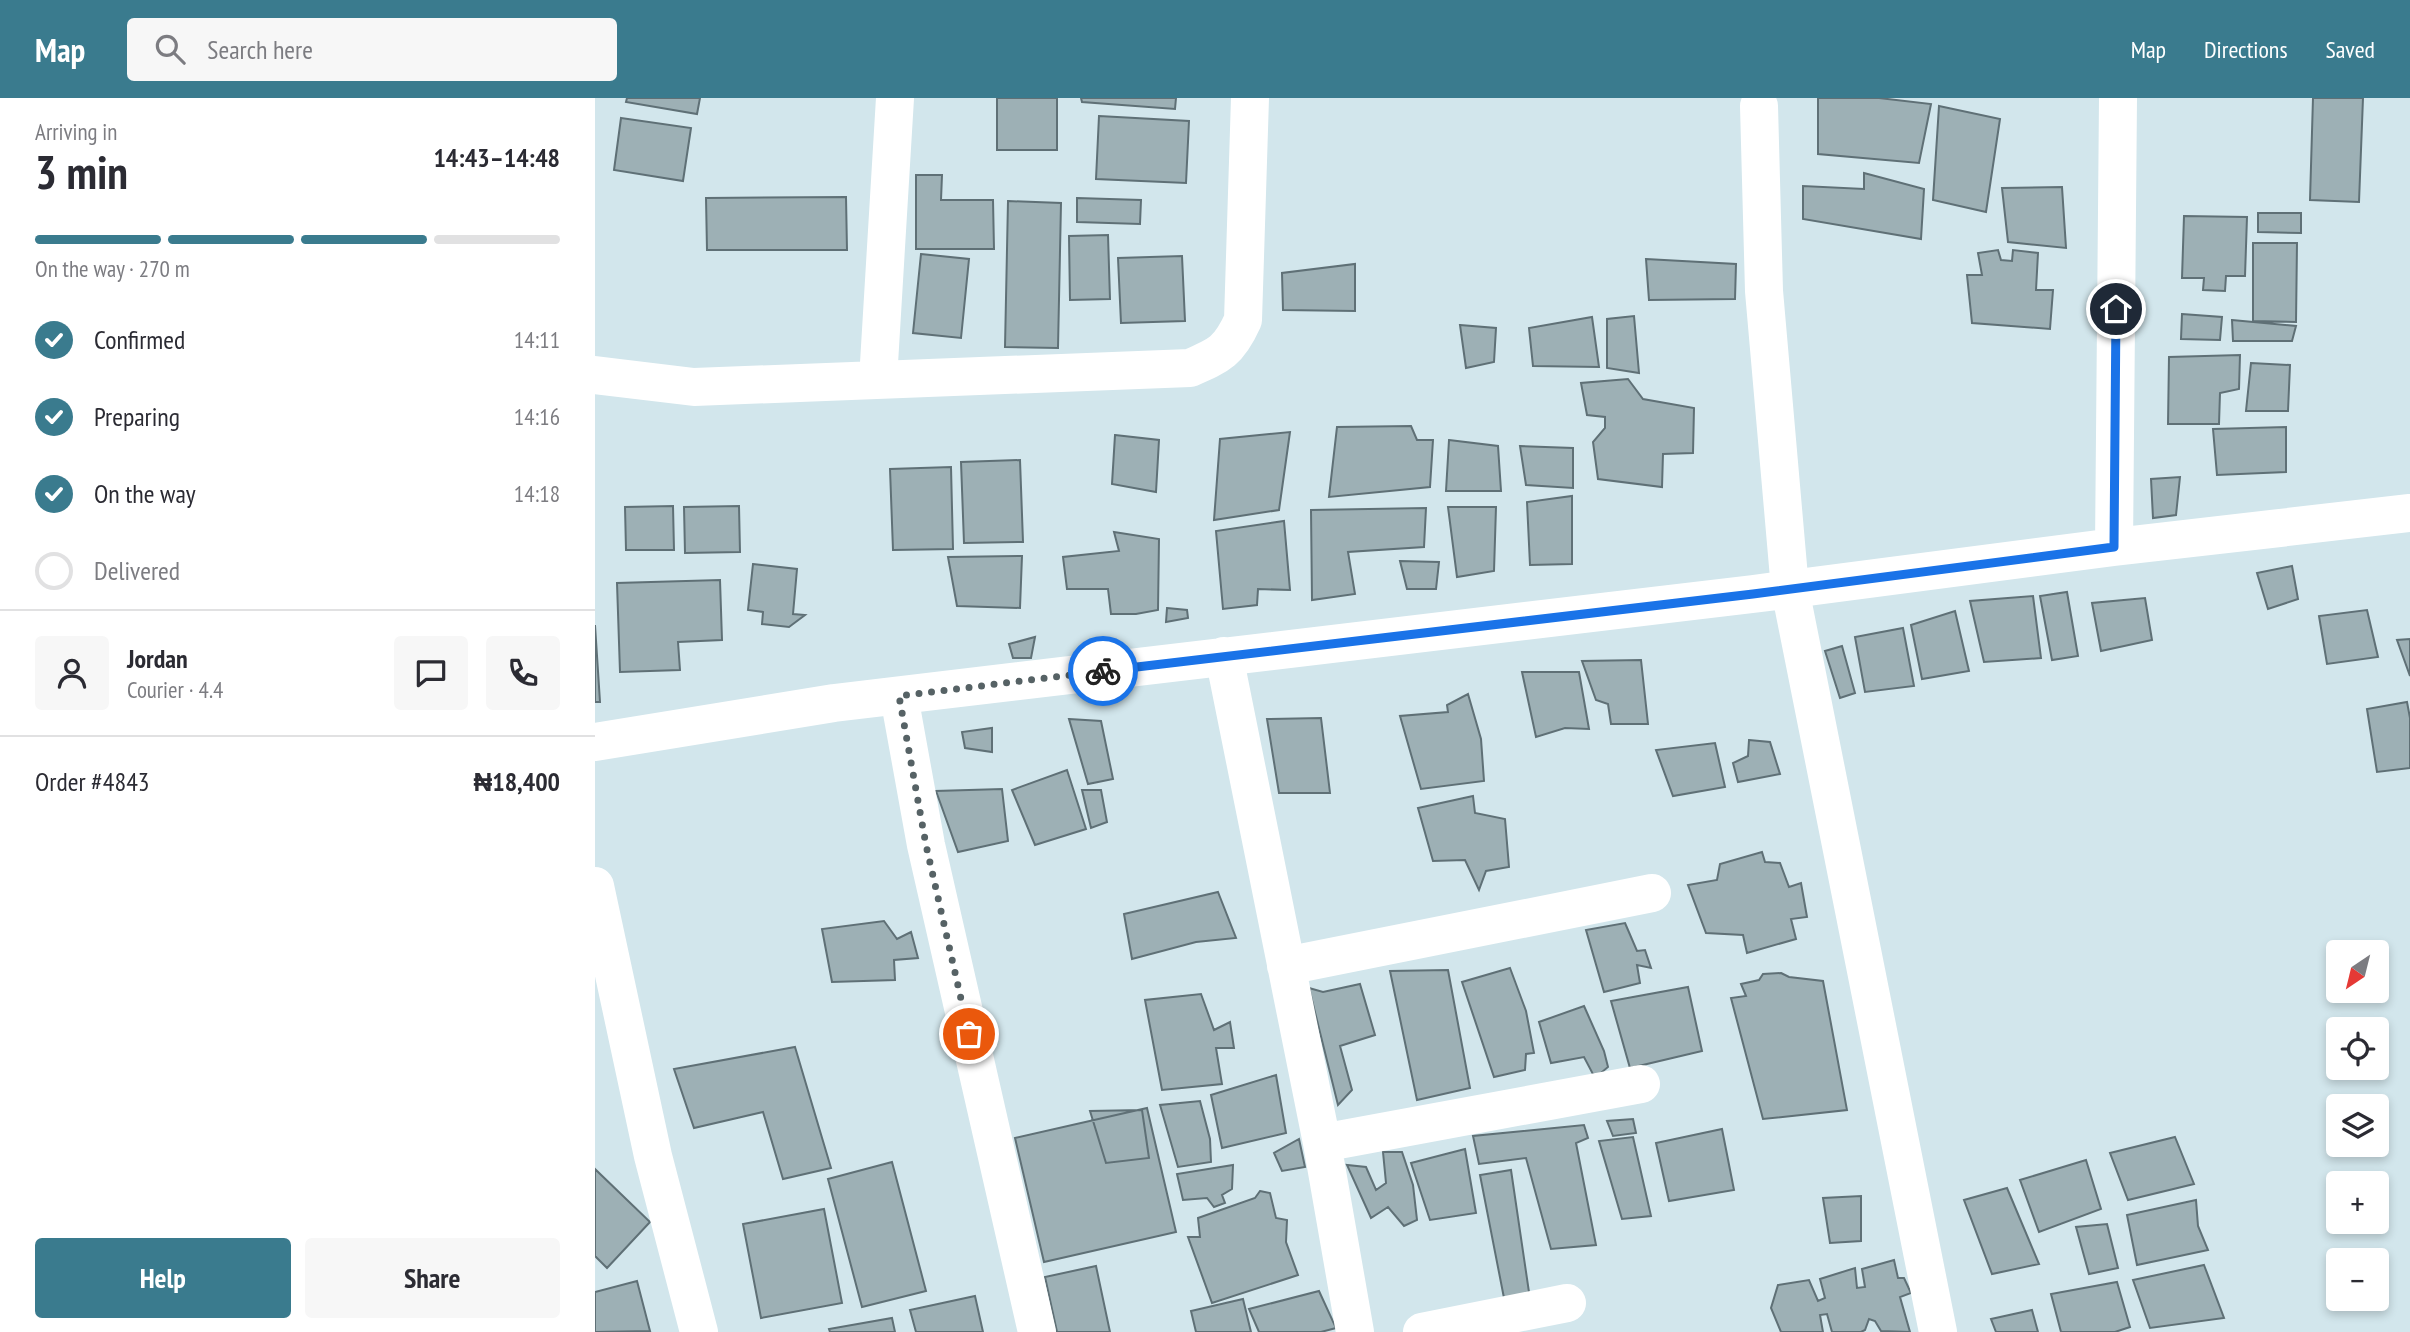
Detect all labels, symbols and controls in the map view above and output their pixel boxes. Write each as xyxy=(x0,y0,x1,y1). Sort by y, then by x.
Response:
search box xyxy=(127,18,617,81)
text: Map xyxy=(35,28,85,71)
icon: search xyxy=(151,30,189,68)
text: Search here xyxy=(207,33,313,66)
text: Map xyxy=(2131,34,2166,65)
text: Directions xyxy=(2204,34,2288,65)
text: Saved xyxy=(2326,34,2375,65)
text: Arriving in xyxy=(35,117,117,146)
text: 14:43–14:48 xyxy=(433,141,560,174)
text: 3 min xyxy=(35,142,128,202)
text: On the way · 270 m xyxy=(35,254,190,283)
pin xyxy=(2086,279,2146,339)
icon: home xyxy=(2097,290,2135,328)
icon: check xyxy=(35,321,73,359)
text: Confirmed xyxy=(94,323,185,356)
text: 14:11 xyxy=(514,325,560,354)
icon: check xyxy=(35,398,73,436)
text: Preparing xyxy=(94,400,180,433)
text: 14:16 xyxy=(514,402,560,431)
icon: check xyxy=(35,475,73,513)
text: On the way xyxy=(94,477,196,510)
text: 14:18 xyxy=(514,479,560,508)
text: Delivered xyxy=(94,554,180,587)
button: person xyxy=(35,636,109,710)
button: chat xyxy=(394,636,468,710)
button: phone xyxy=(486,636,560,710)
courier xyxy=(1068,636,1138,706)
text: Jordan xyxy=(127,642,188,675)
icon: bike xyxy=(1084,652,1122,690)
text: Courier · 4.4 xyxy=(127,675,223,704)
text: Order #4843 xyxy=(35,765,150,798)
text: ₦18,400 xyxy=(473,765,560,798)
north arrow xyxy=(2326,940,2389,1003)
map controls xyxy=(2326,940,2389,1311)
pin xyxy=(939,1004,999,1064)
icon: bag xyxy=(950,1015,988,1053)
button: locate xyxy=(2326,1017,2389,1080)
button: layers xyxy=(2326,1094,2389,1157)
button: + xyxy=(2326,1171,2389,1234)
button: Help xyxy=(35,1238,291,1318)
button: Share xyxy=(305,1238,560,1318)
button: − xyxy=(2326,1248,2389,1311)

